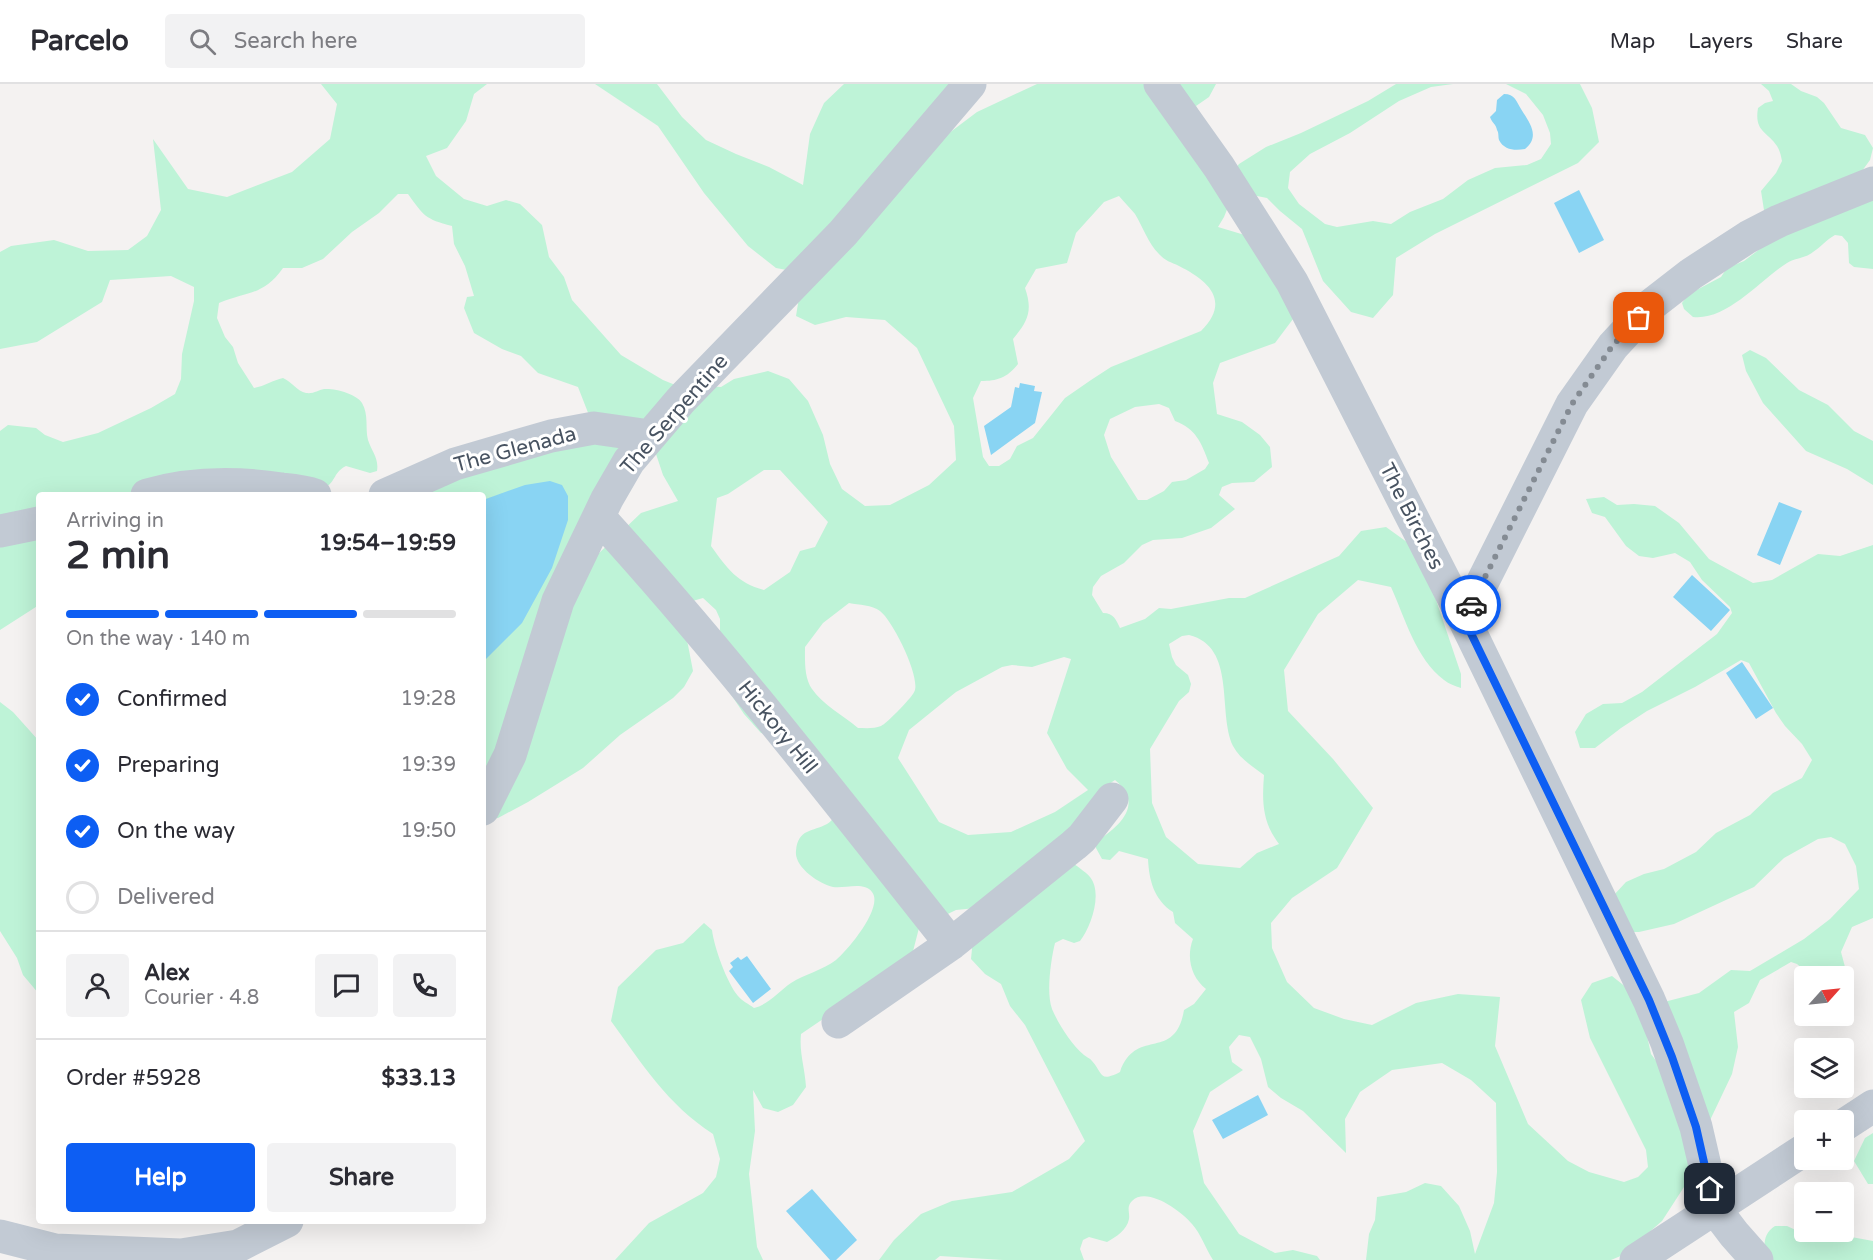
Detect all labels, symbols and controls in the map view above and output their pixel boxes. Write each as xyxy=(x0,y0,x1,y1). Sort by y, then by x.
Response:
search box xyxy=(165,14,585,68)
text: Parcelo xyxy=(30,24,129,58)
icon: search xyxy=(186,25,219,58)
text: Search here xyxy=(234,28,358,54)
text: Map xyxy=(1610,29,1655,54)
text: Layers xyxy=(1688,29,1753,54)
text: Share xyxy=(1786,29,1843,54)
pin xyxy=(1613,292,1664,343)
icon: bag xyxy=(1622,301,1655,334)
street label: The Serpentine xyxy=(615,349,734,480)
street label: The Glenada xyxy=(451,421,579,478)
street label: The Birches xyxy=(1374,459,1449,574)
text: Arriving in xyxy=(66,509,164,533)
text: 19:54–19:59 xyxy=(319,530,456,556)
text: 2 min xyxy=(66,532,170,579)
courier xyxy=(1441,575,1501,635)
icon: car xyxy=(1455,589,1488,622)
text: On the way · 140 m xyxy=(66,627,250,651)
street label: Hickory Hill xyxy=(733,676,823,779)
icon: check xyxy=(66,683,99,716)
text: Confirmed xyxy=(117,686,227,712)
text: 19:28 xyxy=(401,687,456,711)
icon: check xyxy=(66,749,99,782)
text: Preparing xyxy=(117,752,220,778)
text: 19:39 xyxy=(401,753,456,777)
icon: check xyxy=(66,815,99,848)
text: On the way xyxy=(117,818,235,844)
text: 19:50 xyxy=(401,819,456,843)
text: Delivered xyxy=(117,884,215,910)
button: person xyxy=(66,954,129,1017)
button: chat xyxy=(315,954,378,1017)
button: phone xyxy=(393,954,456,1017)
text: Alex xyxy=(144,960,190,986)
north arrow xyxy=(1794,966,1854,1026)
map controls xyxy=(1794,966,1854,1242)
text: Courier · 4.8 xyxy=(144,986,259,1010)
button: layers xyxy=(1794,1038,1854,1098)
text: Order #5928 xyxy=(66,1065,201,1091)
text: $33.13 xyxy=(381,1065,456,1091)
button: + xyxy=(1794,1110,1854,1170)
button: Help xyxy=(66,1143,255,1212)
button: Share xyxy=(267,1143,456,1212)
pin xyxy=(1684,1163,1735,1214)
icon: home xyxy=(1693,1172,1726,1205)
button: − xyxy=(1794,1182,1854,1242)

